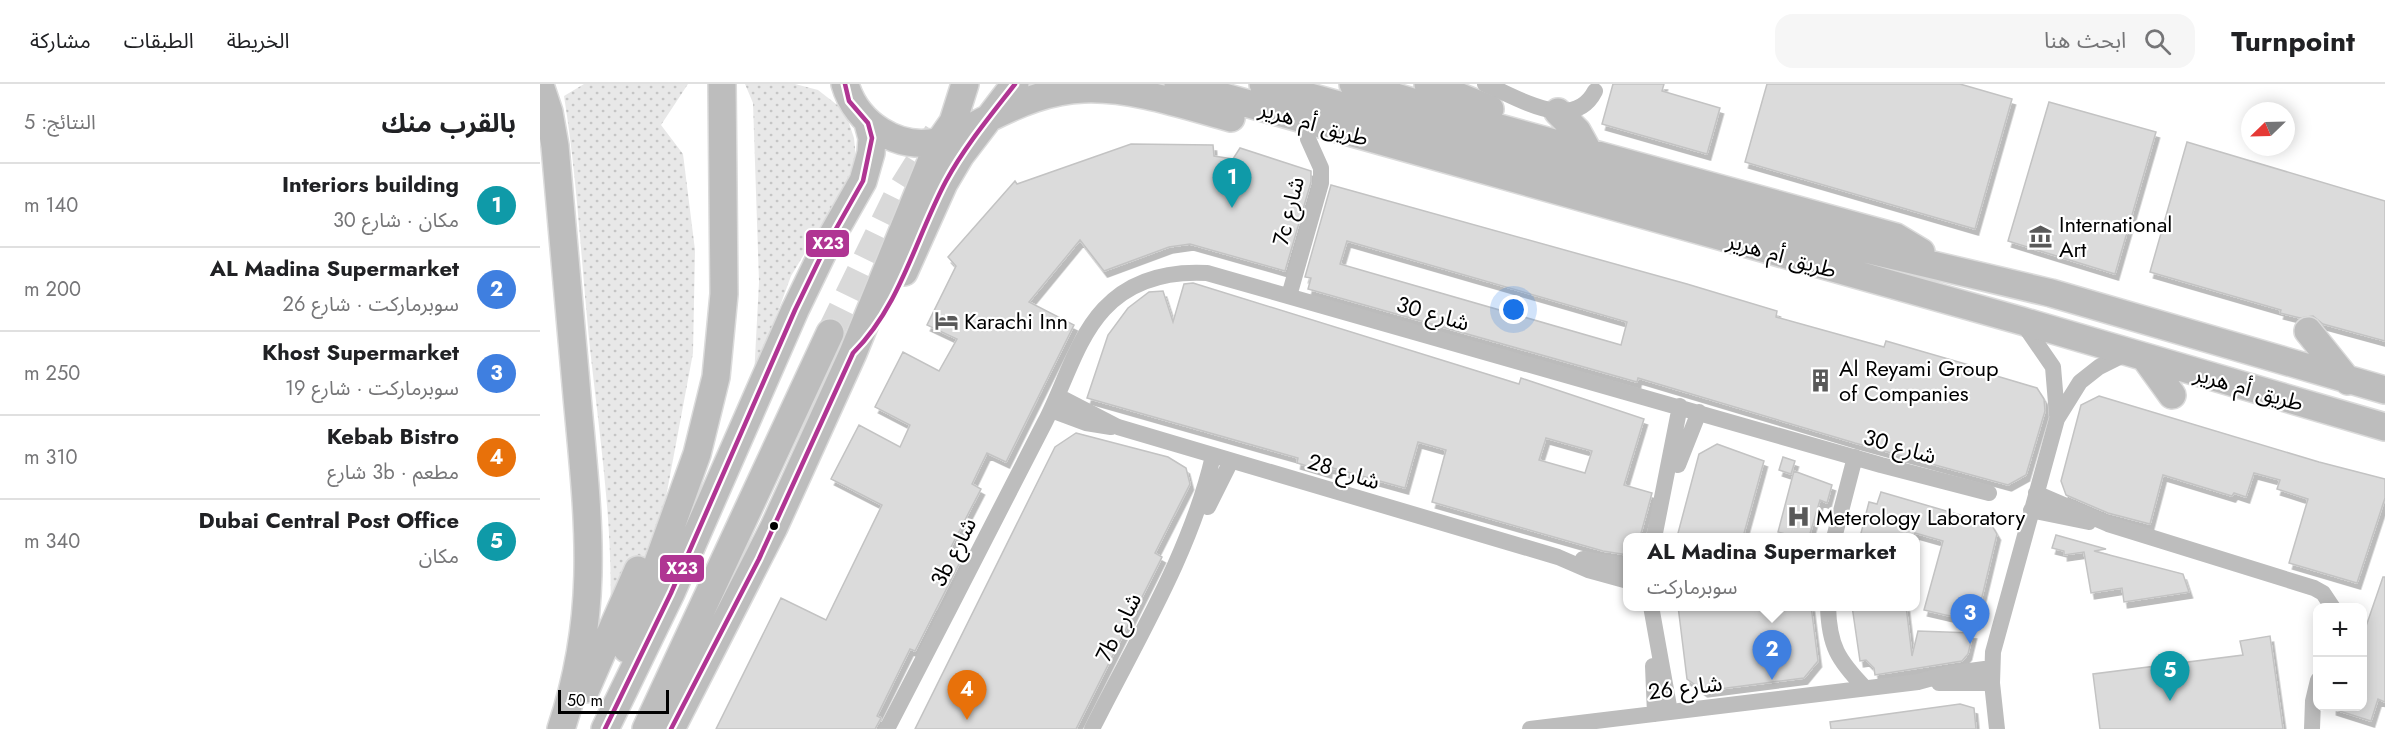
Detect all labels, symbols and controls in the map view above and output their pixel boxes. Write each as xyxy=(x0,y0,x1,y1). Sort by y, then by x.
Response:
search box xyxy=(1775,14,2195,68)
text: Turnpoint xyxy=(2231,21,2355,62)
text: ابحث هنا xyxy=(2044,24,2126,56)
icon: search xyxy=(2141,25,2174,58)
text: مشاركة xyxy=(30,26,91,56)
text: الطبقات xyxy=(124,26,194,56)
text: الخريطة xyxy=(227,26,290,56)
street label: طريق أم هرير xyxy=(1254,92,1372,155)
north arrow xyxy=(2241,102,2295,156)
text: بالقرب منك xyxy=(381,104,516,142)
text: النتائج: 5 xyxy=(24,108,96,137)
pin: 1 xyxy=(1212,158,1252,208)
text: Interiors building xyxy=(282,168,459,200)
street label: 7c شارع xyxy=(1264,173,1313,249)
text: 140 m xyxy=(24,191,78,220)
text: 1 xyxy=(491,191,502,220)
text: مكان · شارع 30 xyxy=(333,206,459,235)
place label: International Art xyxy=(2059,208,2172,265)
street label: طريق أم هرير xyxy=(1722,224,1840,287)
museum icon: International Art xyxy=(2028,224,2054,250)
line badge: X23 xyxy=(805,229,850,258)
text: X23 xyxy=(812,232,844,255)
text: AL Madina Supermarket xyxy=(210,252,459,284)
text: 200 m xyxy=(24,275,81,304)
text: 2 xyxy=(490,275,503,304)
street label: شارع 30 xyxy=(1392,287,1473,340)
text: سوبرماركت · شارع 26 xyxy=(283,290,459,319)
your location xyxy=(1499,295,1528,324)
place label: Karachi Inn xyxy=(964,305,1068,337)
hotel icon: Karachi Inn xyxy=(933,308,959,334)
text: Khost Supermarket xyxy=(262,336,459,368)
place label: Al Reyami Group of Companies xyxy=(1839,352,1999,409)
street label: طريق أم هرير xyxy=(2189,357,2307,420)
text: 250 m xyxy=(24,359,80,388)
text: 3 xyxy=(490,359,503,388)
building icon: Al Reyami Group of Companies xyxy=(1808,368,1834,394)
text: سوبرماركت · شارع 19 xyxy=(285,374,459,403)
text: Kebab Bistro xyxy=(327,420,459,452)
street label: شارع 30 xyxy=(1859,420,1940,473)
text: 310 m xyxy=(24,443,78,472)
text: 4 xyxy=(490,443,503,472)
street label: شارع 28 xyxy=(1304,445,1384,498)
text: مطعم · 3b شارع xyxy=(327,458,459,487)
place label: Meterology Laboratory xyxy=(1816,501,2026,533)
text: Dubai Central Post Office xyxy=(199,504,459,536)
hospital icon: Meterology Laboratory xyxy=(1785,504,1811,530)
street label: 3b شارع xyxy=(922,512,985,593)
unlabelled marker xyxy=(768,520,780,532)
text: 340 m xyxy=(24,527,80,556)
text: 5 xyxy=(490,527,503,556)
popup xyxy=(1623,533,1920,611)
text: AL Madina Supermarket xyxy=(1647,535,1896,567)
text: مكان xyxy=(419,542,459,571)
line badge: X23 xyxy=(659,554,705,583)
text: X23 xyxy=(666,557,698,580)
text: سوبرماركت xyxy=(1647,573,1738,602)
street label: 7b شارع xyxy=(1087,587,1150,668)
pin: 3 xyxy=(1950,594,1990,644)
map controls xyxy=(2313,603,2367,711)
button: + xyxy=(2313,603,2367,657)
pin: 2 xyxy=(1752,630,1792,680)
pin: 5 xyxy=(2150,652,2190,701)
button: − xyxy=(2313,657,2367,711)
street label: شارع 26 xyxy=(1646,667,1724,708)
pin: 4 xyxy=(948,670,986,720)
scale bar xyxy=(558,687,669,714)
text: 50 m xyxy=(567,689,603,712)

